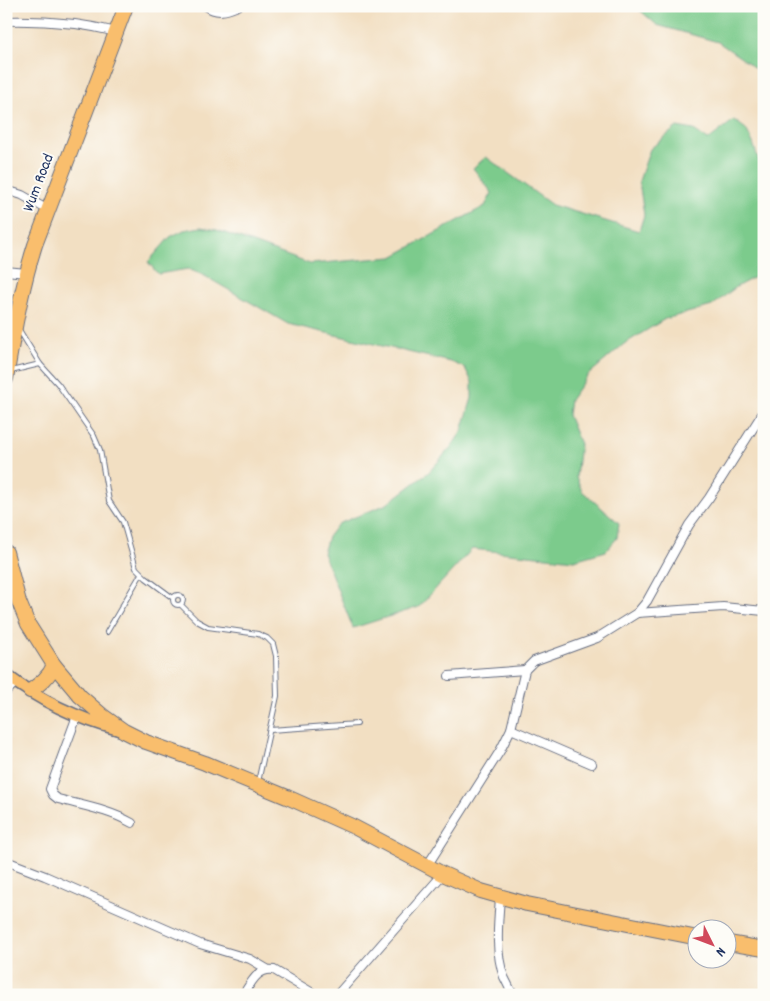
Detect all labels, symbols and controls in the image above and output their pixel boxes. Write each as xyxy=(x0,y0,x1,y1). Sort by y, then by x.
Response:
street label: Wum Road xyxy=(17,151,61,215)
north arrow xyxy=(688,918,738,968)
text: N xyxy=(710,942,730,961)

